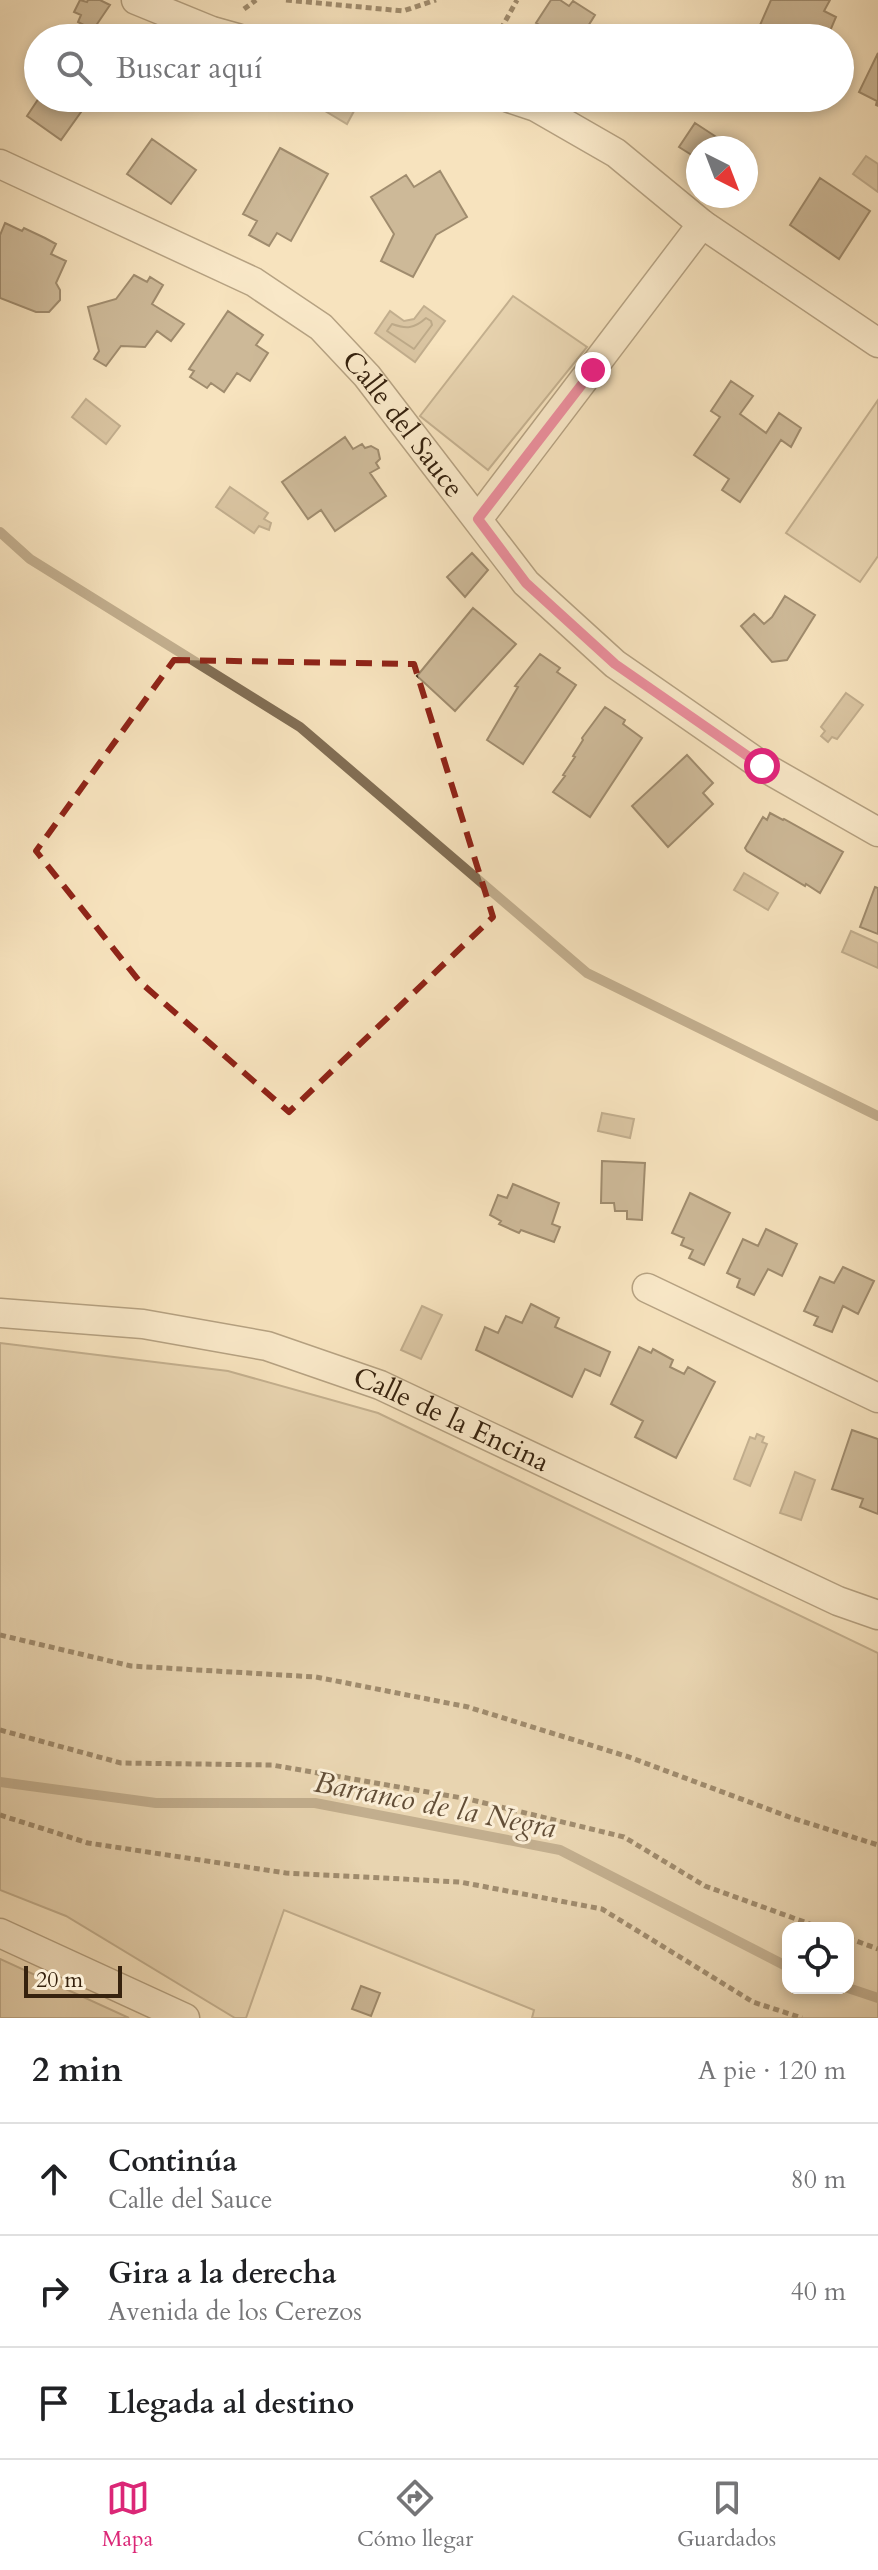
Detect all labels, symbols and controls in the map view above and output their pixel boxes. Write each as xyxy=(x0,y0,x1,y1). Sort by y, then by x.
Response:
search box xyxy=(24,24,854,112)
icon: search xyxy=(52,46,96,90)
text: Buscar aquí xyxy=(116,48,262,89)
north arrow xyxy=(686,136,758,208)
street label: Calle del Sauce xyxy=(334,342,473,505)
route end xyxy=(575,352,611,388)
route start xyxy=(744,748,780,784)
street label: Calle de la Encina xyxy=(348,1358,555,1481)
water label: Barranco de la Negra xyxy=(311,1761,559,1849)
map controls xyxy=(782,1922,854,1994)
button: locate xyxy=(782,1922,854,1994)
scale bar xyxy=(24,1962,122,1998)
text: 20 m xyxy=(36,1965,83,1995)
text: 2 min xyxy=(32,2047,123,2093)
text: A pie · 120 m xyxy=(698,2053,846,2088)
text: Continúa xyxy=(108,2141,238,2182)
icon: ahead xyxy=(32,2157,76,2201)
text: 80 m xyxy=(790,2162,846,2197)
text: Calle del Sauce xyxy=(108,2182,273,2217)
text: Gira a la derecha xyxy=(108,2253,337,2294)
icon: right xyxy=(32,2269,76,2313)
text: 40 m xyxy=(790,2274,846,2309)
text: Avenida de los Cerezos xyxy=(108,2294,362,2329)
icon: arrive xyxy=(32,2381,76,2425)
text: Llegada al destino xyxy=(108,2383,354,2424)
tab: Mapa xyxy=(102,2476,153,2554)
tab: Cómo llegar xyxy=(357,2476,473,2554)
tab: Guardados xyxy=(677,2476,776,2554)

